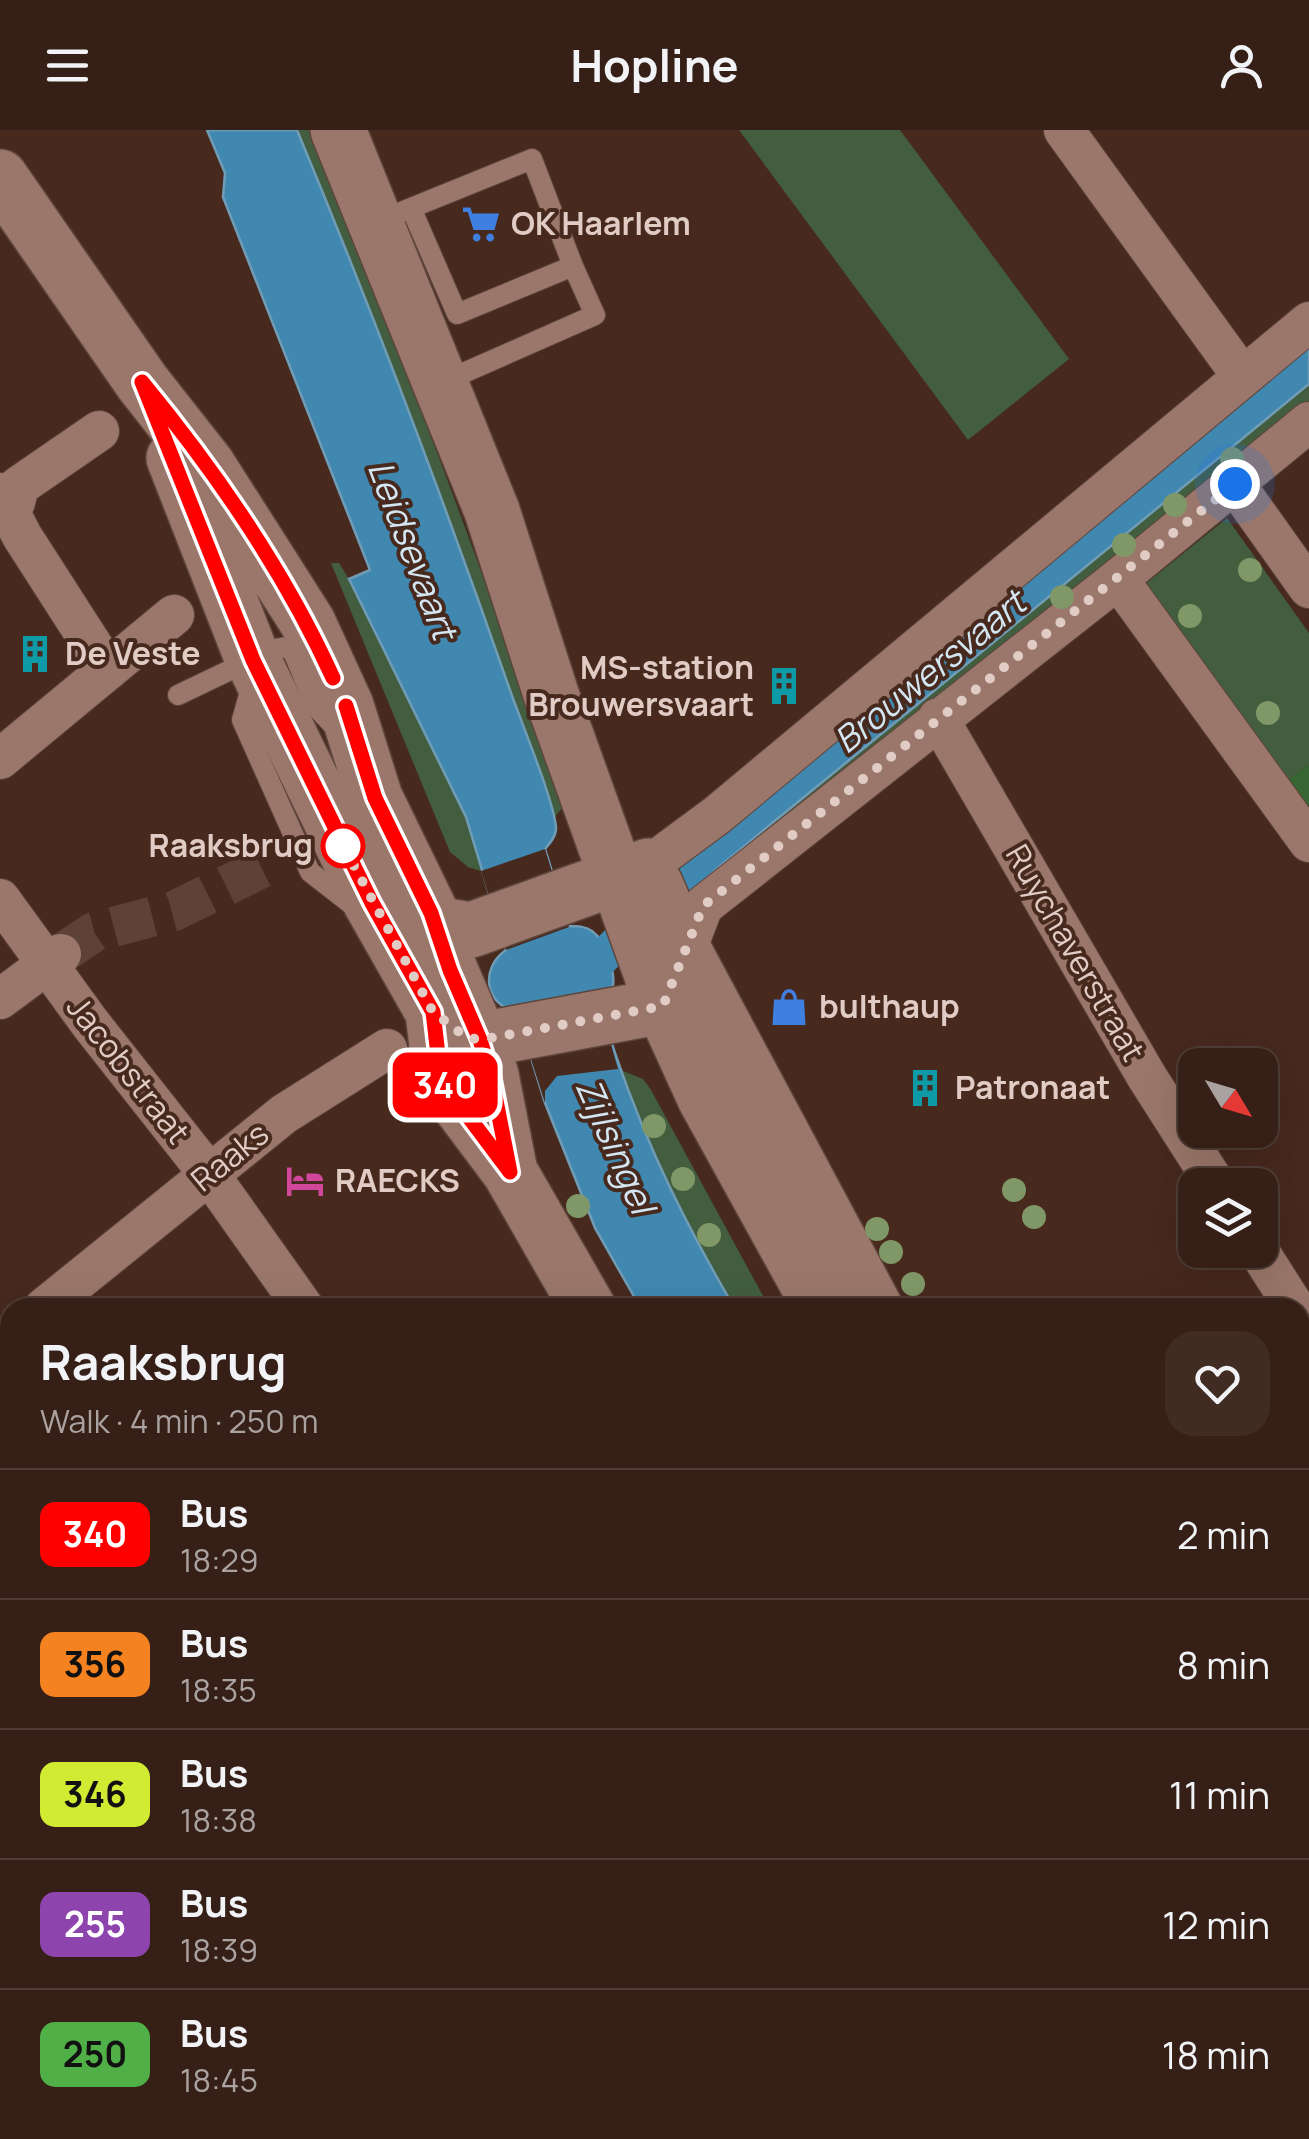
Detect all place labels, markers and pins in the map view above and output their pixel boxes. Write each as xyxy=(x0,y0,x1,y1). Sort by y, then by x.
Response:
place label: OK Haarlem xyxy=(511,201,691,245)
supermarket icon: OK Haarlem xyxy=(460,203,502,245)
place label: De Veste xyxy=(65,631,201,675)
building icon: De Veste xyxy=(14,633,56,675)
place label: MS-station Brouwersvaart xyxy=(528,645,754,726)
building icon: MS-station Brouwersvaart xyxy=(763,665,805,707)
place label: Raaksbrug xyxy=(149,823,313,867)
marker: Raaksbrug xyxy=(322,825,364,867)
place label: bulthaup xyxy=(819,984,960,1028)
shop icon: bulthaup xyxy=(768,986,810,1028)
place label: Patronaat xyxy=(955,1065,1110,1109)
building icon: Patronaat xyxy=(904,1067,946,1109)
place label: RAECKS xyxy=(335,1158,460,1202)
hotel icon: RAECKS xyxy=(284,1160,326,1202)

